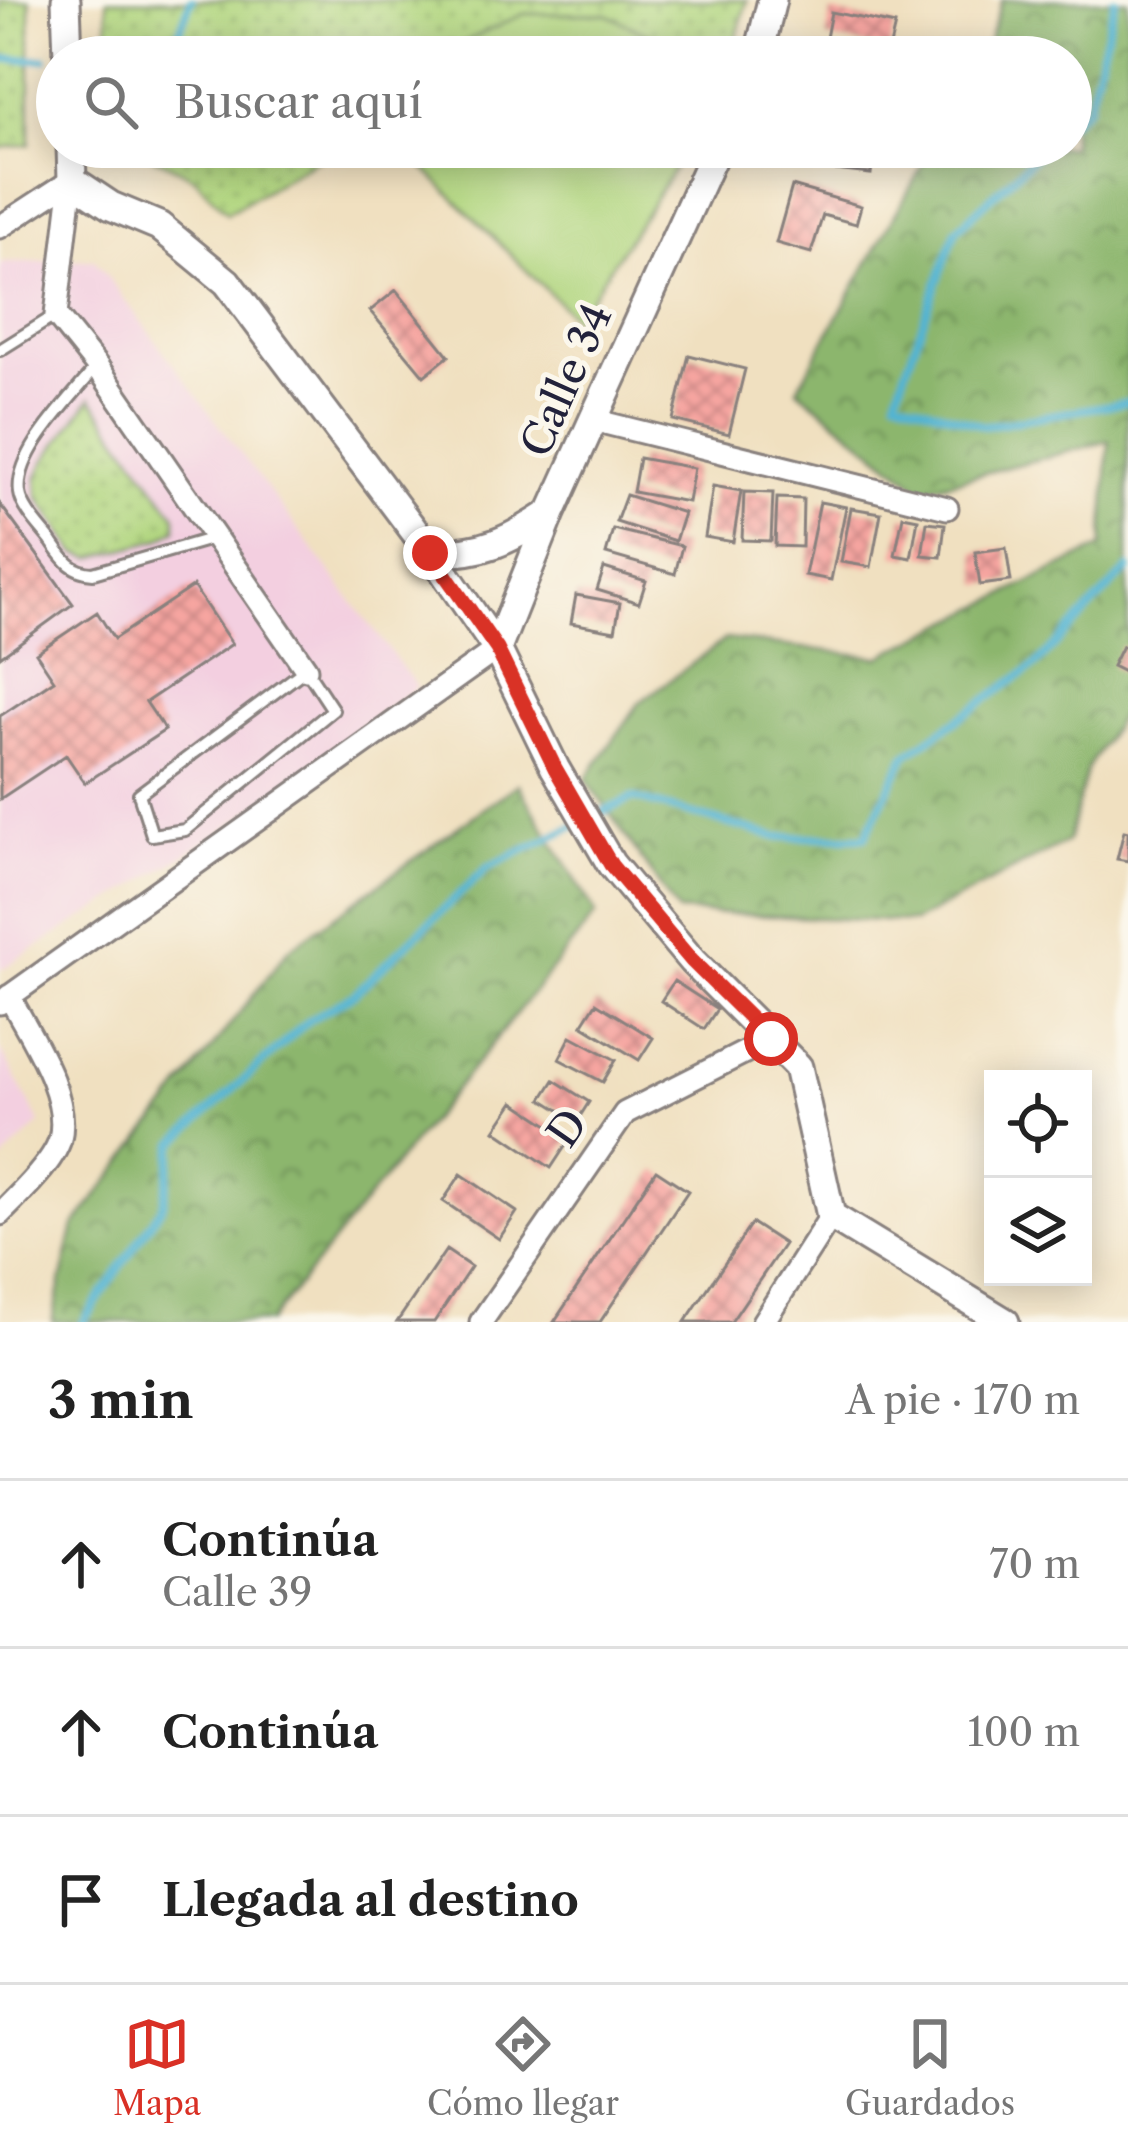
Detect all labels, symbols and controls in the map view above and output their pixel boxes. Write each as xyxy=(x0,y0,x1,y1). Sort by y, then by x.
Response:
search box xyxy=(36,36,1092,168)
icon: search xyxy=(78,69,144,135)
text: Buscar aquí xyxy=(174,74,423,130)
street label: Calle 34 xyxy=(509,296,623,464)
route end xyxy=(403,526,457,580)
route start xyxy=(744,1012,798,1066)
map controls xyxy=(984,1070,1092,1286)
button: locate xyxy=(984,1070,1092,1178)
street label: D xyxy=(536,1099,598,1157)
button: layers xyxy=(984,1178,1092,1286)
text: 3 min xyxy=(48,1369,194,1431)
text: A pie · 170 m xyxy=(846,1376,1080,1424)
text: Continúa xyxy=(162,1512,378,1568)
icon: ahead xyxy=(48,1531,114,1597)
text: 70 m xyxy=(989,1540,1080,1588)
text: Calle 39 xyxy=(162,1568,312,1616)
icon: ahead xyxy=(48,1699,114,1765)
text: Continúa xyxy=(162,1704,378,1760)
text: 100 m xyxy=(967,1708,1080,1756)
icon: arrive xyxy=(48,1867,114,1933)
text: Llegada al destino xyxy=(162,1872,579,1928)
tab: Mapa xyxy=(113,2011,201,2124)
tab: Cómo llegar xyxy=(427,2011,619,2124)
tab: Guardados xyxy=(845,2011,1015,2124)

